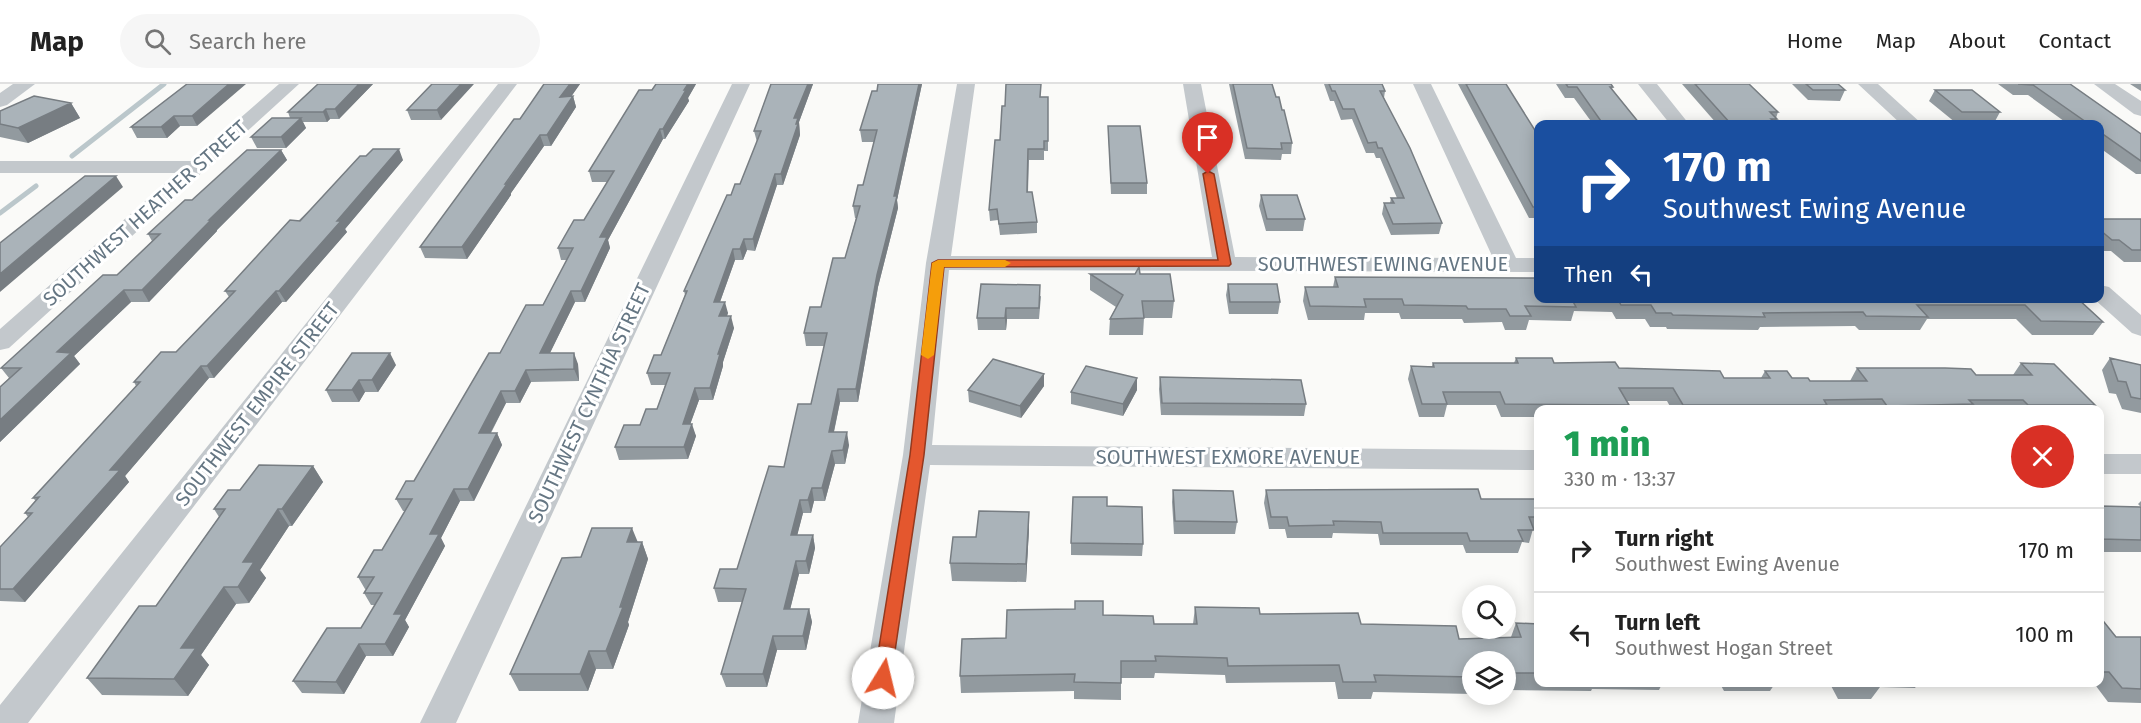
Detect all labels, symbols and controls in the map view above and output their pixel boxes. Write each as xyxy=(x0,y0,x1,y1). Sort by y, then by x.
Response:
search box xyxy=(120,14,540,68)
text: Map xyxy=(30,25,84,58)
icon: search xyxy=(141,25,174,58)
text: Search here xyxy=(189,28,307,55)
text: Home xyxy=(1787,28,1843,54)
text: Map xyxy=(1876,28,1916,54)
text: About xyxy=(1949,28,2006,54)
text: Contact xyxy=(2039,28,2111,54)
pin xyxy=(1182,112,1233,174)
street label: SOUTHWEST HEATHER STREET xyxy=(38,114,253,311)
icon: arrive xyxy=(1191,121,1224,154)
text: 170 m xyxy=(1663,142,1772,192)
icon: right xyxy=(1564,144,1642,222)
text: Southwest Ewing Avenue xyxy=(1663,193,1966,225)
street label: SOUTHWEST EWING AVENUE xyxy=(1258,252,1508,276)
icon: left xyxy=(1625,258,1658,291)
text: Then xyxy=(1564,261,1613,288)
street label: SOUTHWEST CYNTHIA STREET xyxy=(523,279,655,527)
street label: SOUTHWEST EMPIRE STREET xyxy=(170,297,344,511)
text: 1 min xyxy=(1564,422,1650,466)
button: close xyxy=(2011,425,2074,488)
street label: SOUTHWEST EXMORE AVENUE xyxy=(1096,445,1360,469)
text: 330 m · 13:37 xyxy=(1564,467,1675,491)
text: Turn right xyxy=(1615,525,1714,552)
icon: right xyxy=(1564,534,1597,567)
text: 170 m xyxy=(2018,537,2074,564)
text: Southwest Ewing Avenue xyxy=(1615,552,1840,576)
map controls xyxy=(1462,585,1516,705)
button: search xyxy=(1462,585,1516,639)
text: Turn left xyxy=(1615,609,1700,636)
icon: left xyxy=(1564,618,1597,651)
text: 100 m xyxy=(2015,621,2074,648)
text: Southwest Hogan Street xyxy=(1615,636,1833,660)
position arrow xyxy=(851,646,915,710)
button: layers xyxy=(1462,651,1516,705)

